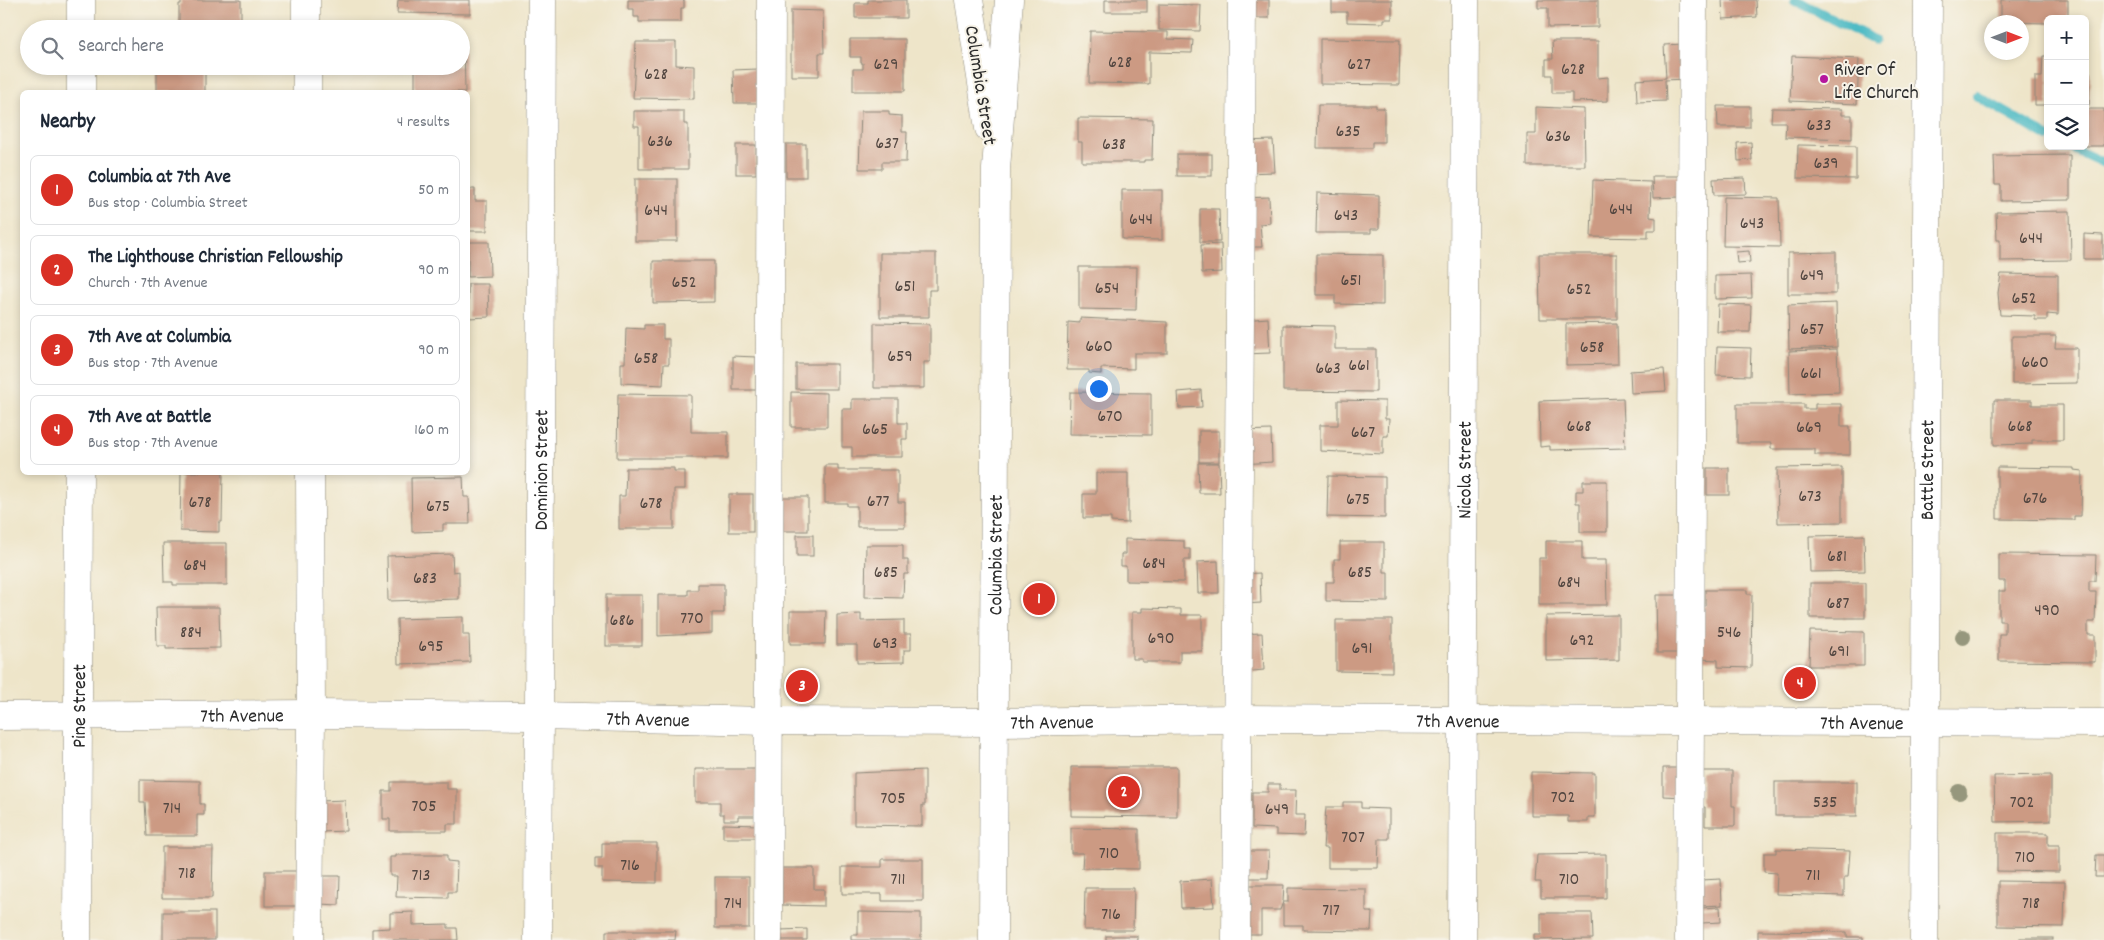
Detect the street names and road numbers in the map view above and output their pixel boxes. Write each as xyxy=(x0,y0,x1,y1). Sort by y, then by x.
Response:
street label: Columbia Street xyxy=(956,24,1002,147)
street label: Dominion Street xyxy=(529,409,557,531)
street label: Battle Street xyxy=(1915,420,1943,520)
street label: Nicola Street xyxy=(1452,421,1481,519)
street label: Columbia Street xyxy=(983,494,1012,616)
street label: Pine Street xyxy=(67,664,95,748)
street label: 7th Avenue xyxy=(200,703,284,732)
street label: 7th Avenue xyxy=(606,706,690,736)
street label: 7th Avenue xyxy=(1416,709,1500,737)
street label: 7th Avenue xyxy=(1010,710,1094,739)
street label: 7th Avenue xyxy=(1820,711,1904,739)

